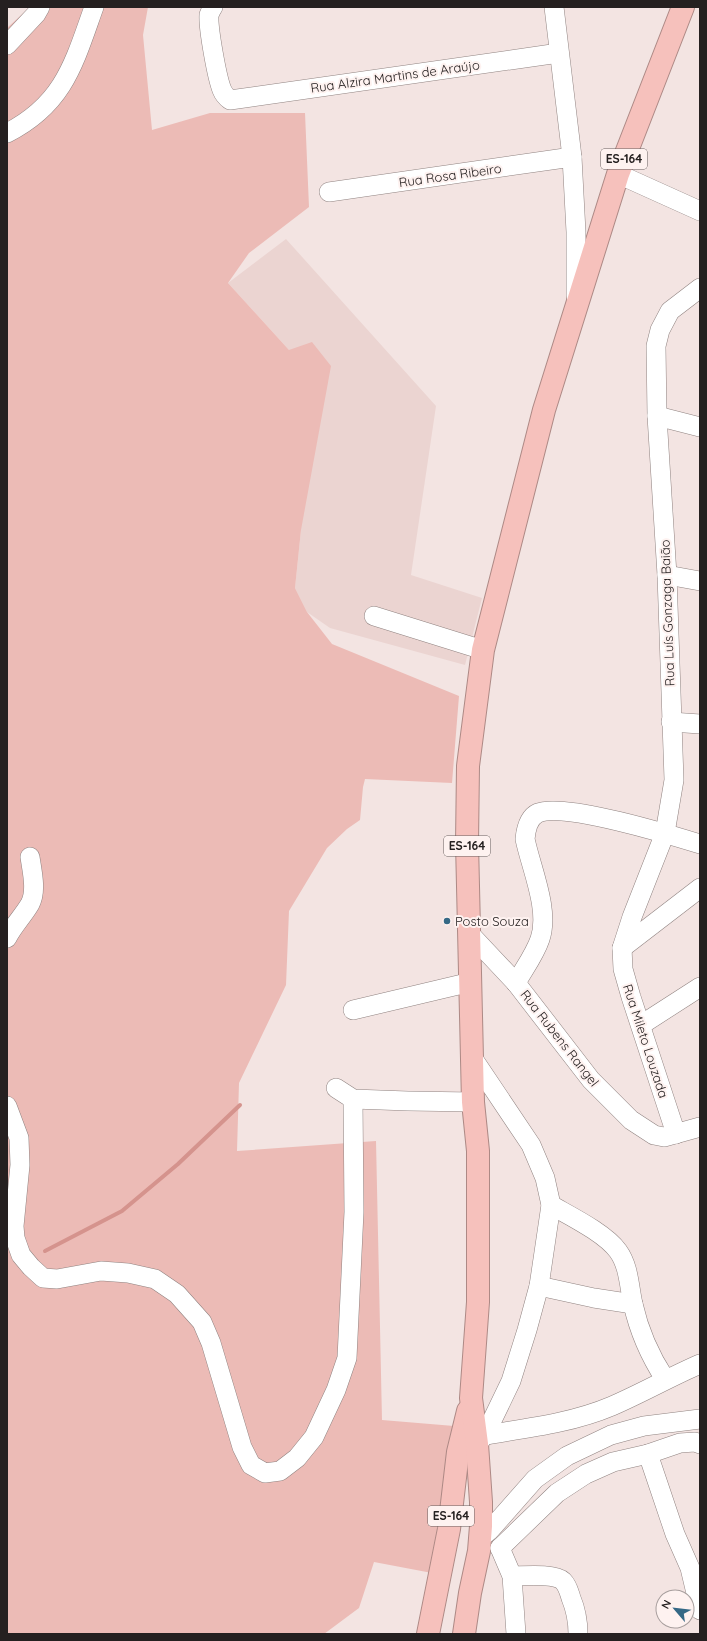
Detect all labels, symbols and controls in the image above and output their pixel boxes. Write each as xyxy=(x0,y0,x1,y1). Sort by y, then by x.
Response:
street label: Rua Alzira Martins de Araújo xyxy=(309,56,481,96)
road number: ES-164 xyxy=(601,149,647,169)
street label: Rua Rosa Ribeiro xyxy=(398,160,503,190)
street label: Rua Luís Gonzaga Baião xyxy=(656,539,678,687)
road number: ES-164 xyxy=(444,836,490,856)
place label: Posto Souza xyxy=(455,913,529,929)
marker: Posto Souza xyxy=(442,916,452,926)
street label: Rua Mileto Louzada xyxy=(620,982,672,1100)
street label: Rua Rubens Rangel xyxy=(517,987,603,1089)
road number: ES-164 xyxy=(428,1506,474,1526)
north arrow xyxy=(655,1589,695,1629)
text: N xyxy=(658,1597,674,1611)

